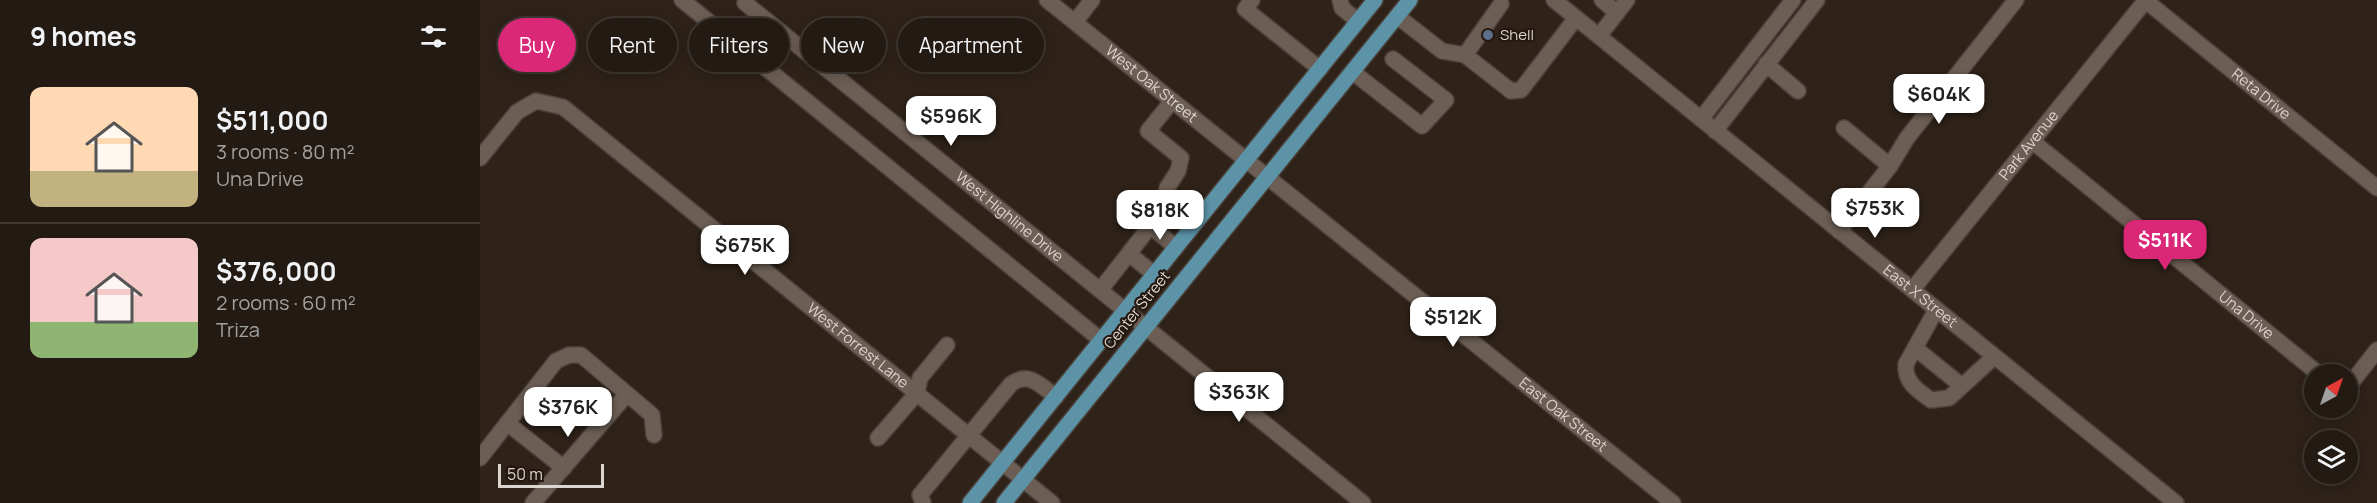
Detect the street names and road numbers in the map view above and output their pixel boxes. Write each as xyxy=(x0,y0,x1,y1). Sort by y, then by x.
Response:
street label: West Oak Street xyxy=(1101,40,1202,127)
street label: Reta Drive xyxy=(2227,63,2296,124)
street label: Park Avenue xyxy=(1994,105,2063,184)
street label: West Highline Drive xyxy=(951,166,1068,267)
street label: East X Street xyxy=(1879,259,1962,332)
street label: Center Street xyxy=(1099,266,1175,353)
street label: Una Drive xyxy=(2214,286,2279,344)
street label: West Forrest Lane xyxy=(803,298,913,393)
street label: East Oak Street xyxy=(1515,372,1612,456)

